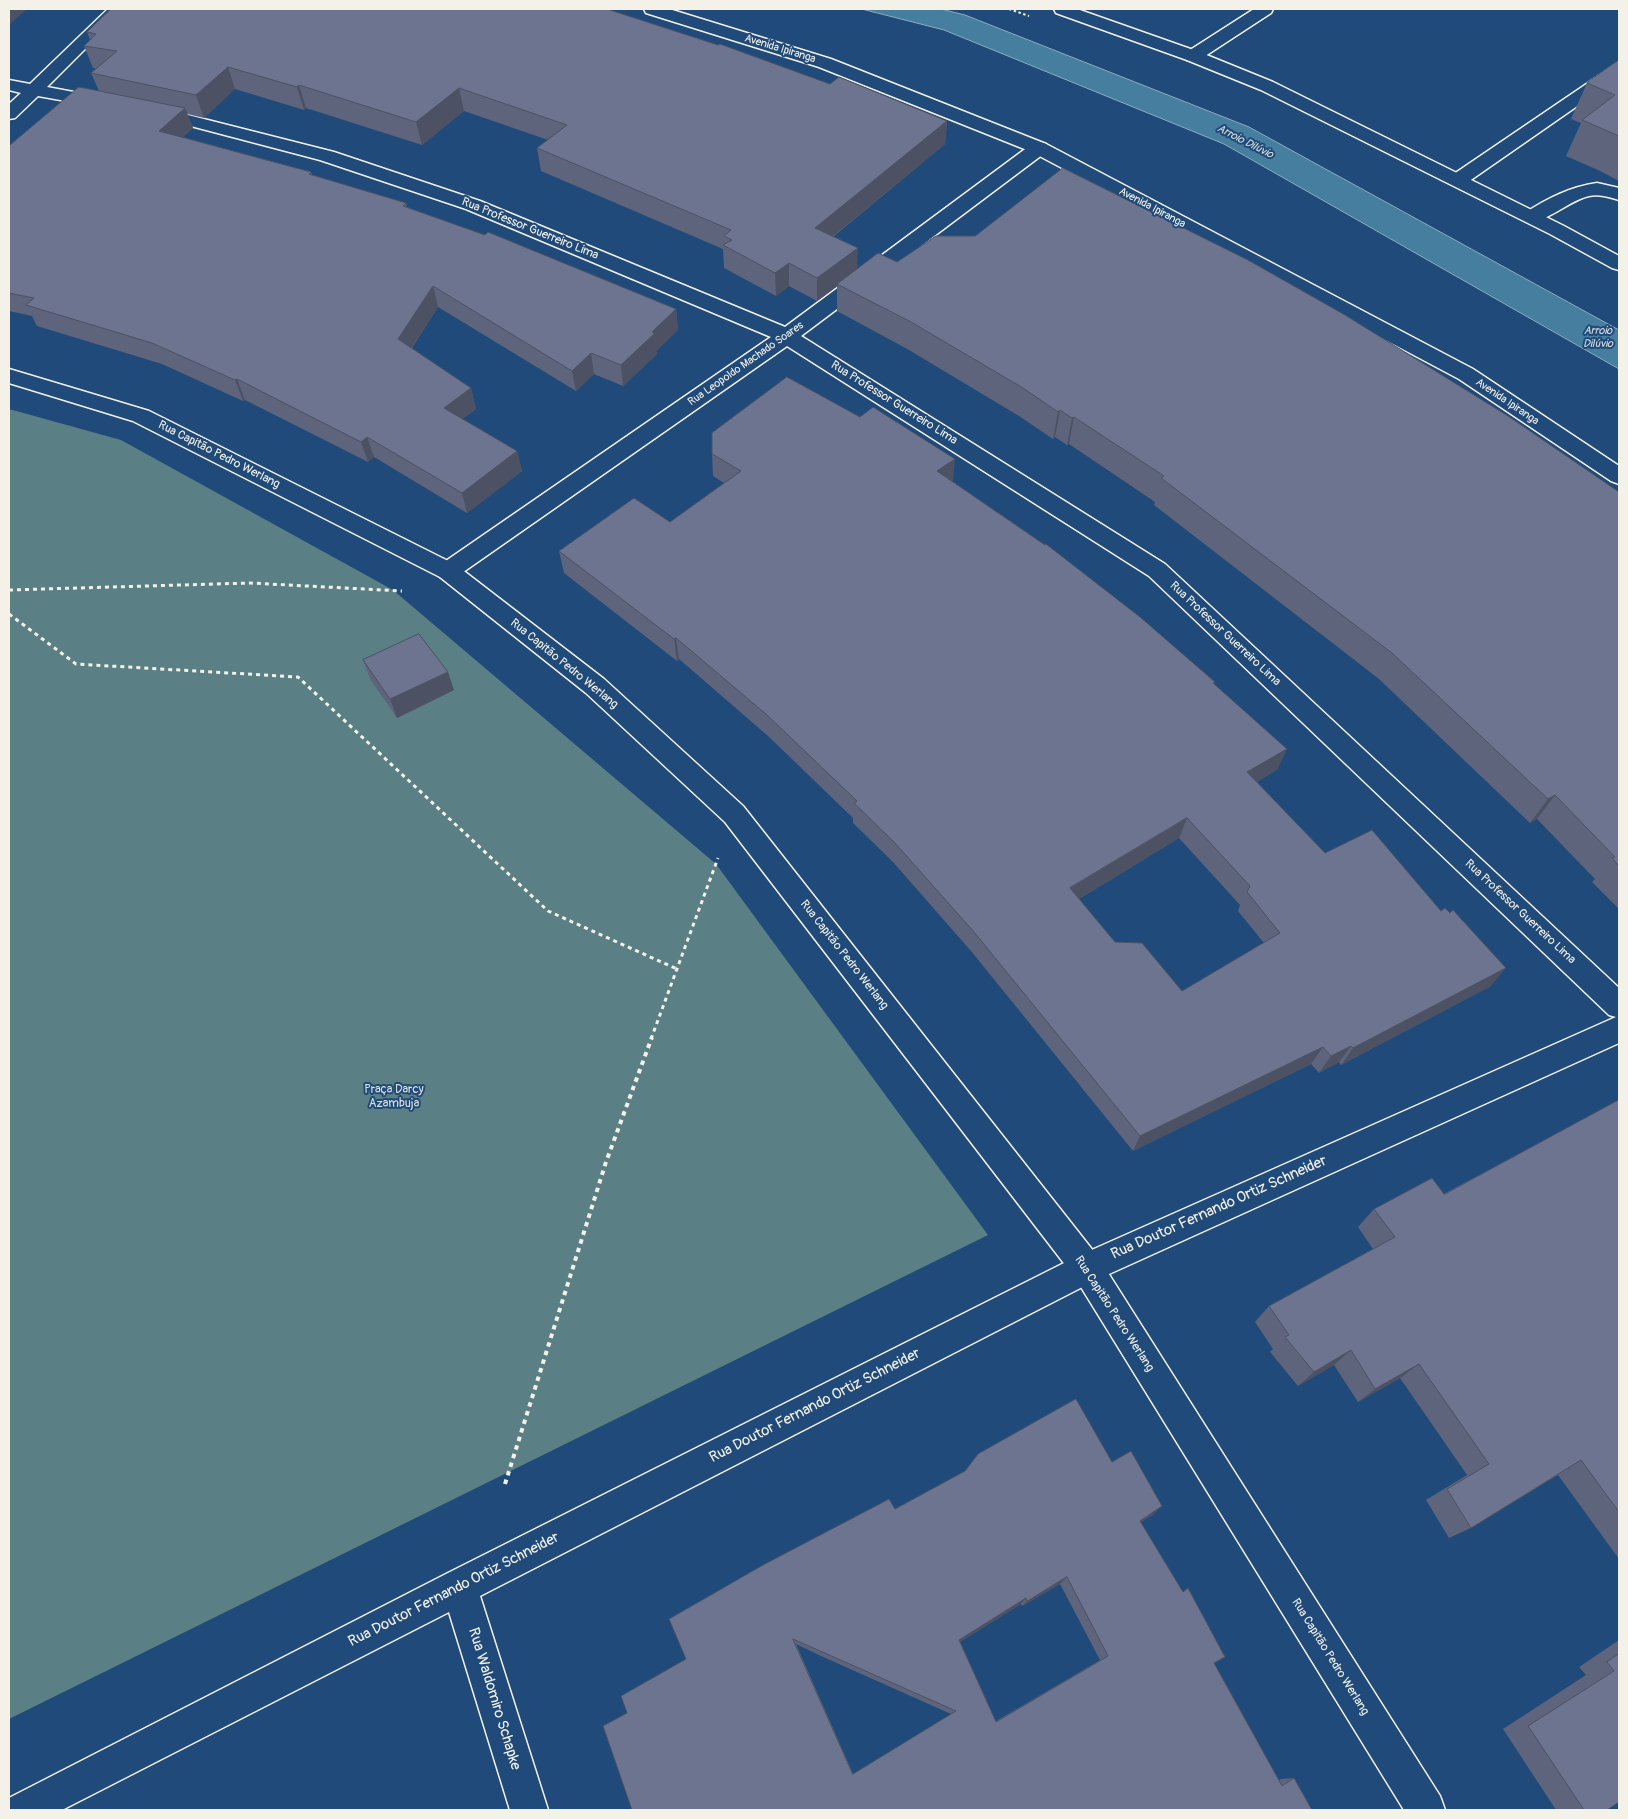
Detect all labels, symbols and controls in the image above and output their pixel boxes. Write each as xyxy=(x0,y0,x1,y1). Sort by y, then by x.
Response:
street label: Avenida Ipiranga xyxy=(743,32,817,66)
water label: Arroio Dilúvio xyxy=(1215,122,1275,162)
street label: Avenida Ipiranga xyxy=(1116,185,1188,231)
street label: Rua Professor Guerreiro Lima xyxy=(459,195,601,263)
street label: Rua Leopoldo Machado Soares xyxy=(686,319,806,409)
water label: Arroio Dilúvio xyxy=(1583,324,1613,350)
street label: Rua Professor Guerreiro Lima xyxy=(828,358,960,448)
street label: Avenida Ipiranga xyxy=(1473,376,1541,428)
street label: Rua Capitão Pedro Werlang xyxy=(156,418,282,492)
street label: Rua Professor Guerreiro Lima xyxy=(1167,579,1283,689)
street label: Rua Capitão Pedro Werlang xyxy=(507,616,621,712)
street label: Rua Professor Guerreiro Lima xyxy=(1462,857,1578,967)
street label: Rua Capitão Pedro Werlang xyxy=(797,897,891,1013)
park label: Praça Darcy Azambuja xyxy=(364,1083,424,1111)
street label: Rua Doutor Fernando Ortiz Schneider xyxy=(1108,1152,1330,1264)
street label: Rua Capitão Pedro Werlang xyxy=(1071,1254,1157,1374)
street label: Rua Doutor Fernando Ortiz Schneider xyxy=(707,1345,923,1467)
street label: Rua Doutor Fernando Ortiz Schneider xyxy=(346,1529,562,1651)
street label: Rua Capitão Pedro Werlang xyxy=(1288,1596,1372,1718)
street label: Rua Waldomiro Schapke xyxy=(464,1626,524,1772)

